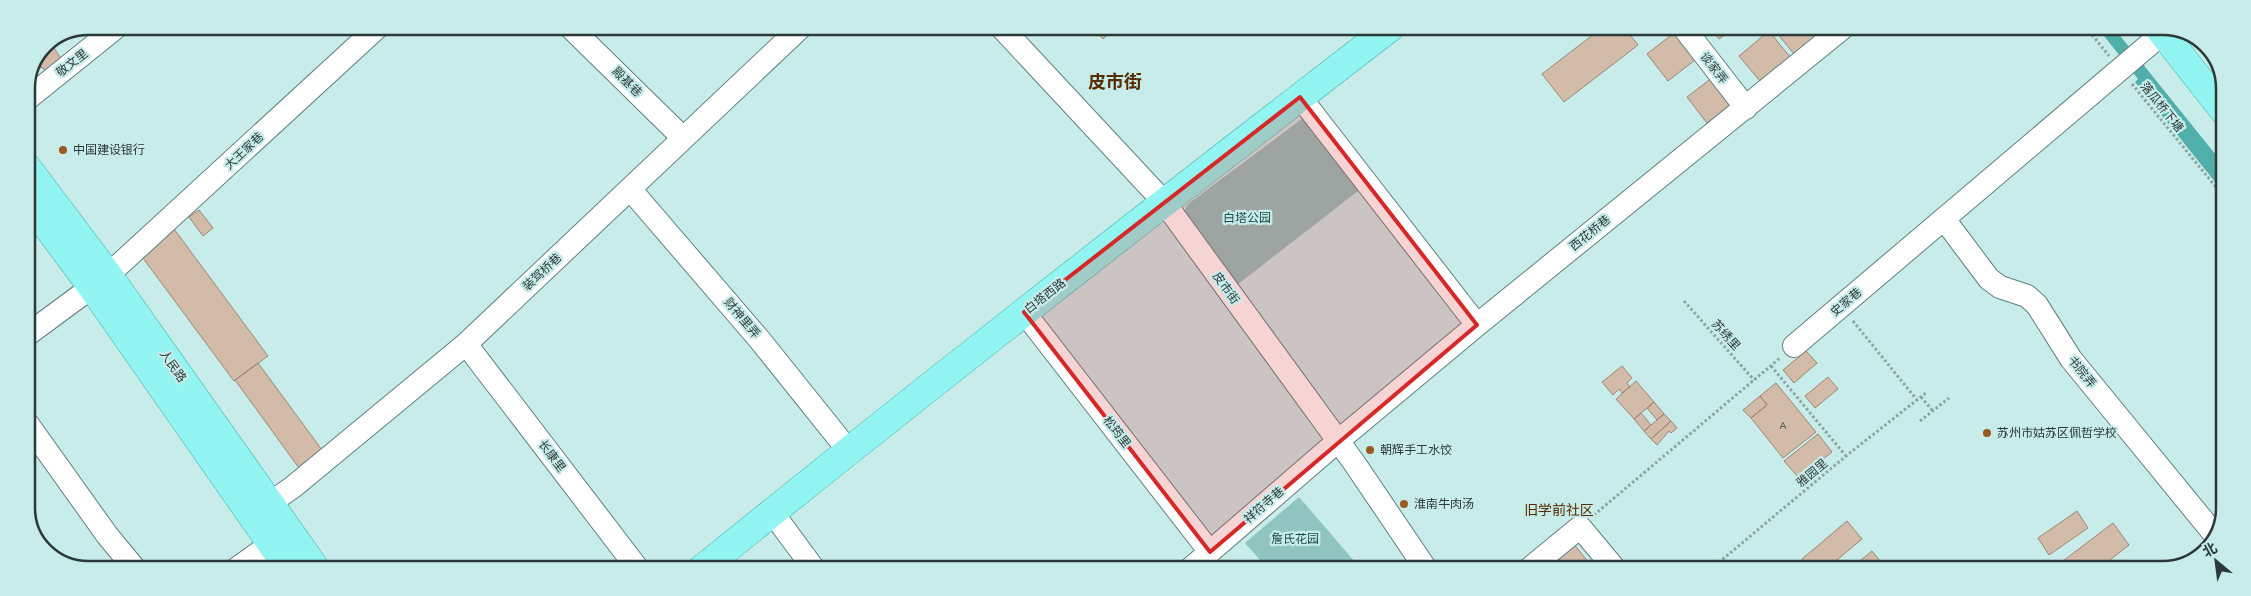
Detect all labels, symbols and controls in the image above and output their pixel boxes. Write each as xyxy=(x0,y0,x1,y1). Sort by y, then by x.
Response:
street label: 敬文里 xyxy=(54,46,90,80)
street label: 谈家弄 xyxy=(1697,50,1731,86)
street label: 殿基巷 xyxy=(609,64,645,100)
district label: 皮市街 xyxy=(1088,71,1142,93)
street label: 落瓜桥下塘 xyxy=(2138,79,2186,135)
street label: 大王家巷 xyxy=(222,130,266,172)
place label: 中国建设银行 xyxy=(73,143,145,157)
marker: 中国建设银行 xyxy=(57,144,69,156)
park label: 白塔公园 xyxy=(1223,211,1271,225)
street label: 西花桥巷 xyxy=(1567,212,1613,254)
street label: 装驾桥巷 xyxy=(520,251,564,293)
street label: 皮市街 xyxy=(1210,269,1242,307)
street label: 白塔西路 xyxy=(1022,276,1068,316)
street label: 史家巷 xyxy=(1828,285,1864,319)
street label: 财神里弄 xyxy=(721,295,763,341)
street label: 苏绣里 xyxy=(1709,317,1743,353)
street label: 人民路 xyxy=(157,347,189,385)
street label: 书院弄 xyxy=(2065,354,2099,390)
street label: 松筠里 xyxy=(1100,414,1134,450)
house number: A xyxy=(1779,420,1787,432)
place label: 苏州市姑苏区佩哲学校 xyxy=(1997,426,2117,440)
marker: 苏州市姑苏区佩哲学校 xyxy=(1981,427,1993,439)
street label: 长康里 xyxy=(536,437,568,475)
place label: 朝辉手工水饺 xyxy=(1380,443,1452,457)
marker: 朝辉手工水饺 xyxy=(1364,444,1376,456)
street label: 雅园里 xyxy=(1794,456,1830,490)
street label: 祥符寺巷 xyxy=(1241,484,1287,526)
place label: 淮南牛肉汤 xyxy=(1414,497,1474,511)
marker: 淮南牛肉汤 xyxy=(1398,498,1410,510)
district label: 旧学前社区 xyxy=(1524,502,1594,519)
park label: 詹氏花园 xyxy=(1271,532,1319,546)
north arrow xyxy=(2191,536,2241,586)
text: 北 xyxy=(2200,539,2220,561)

